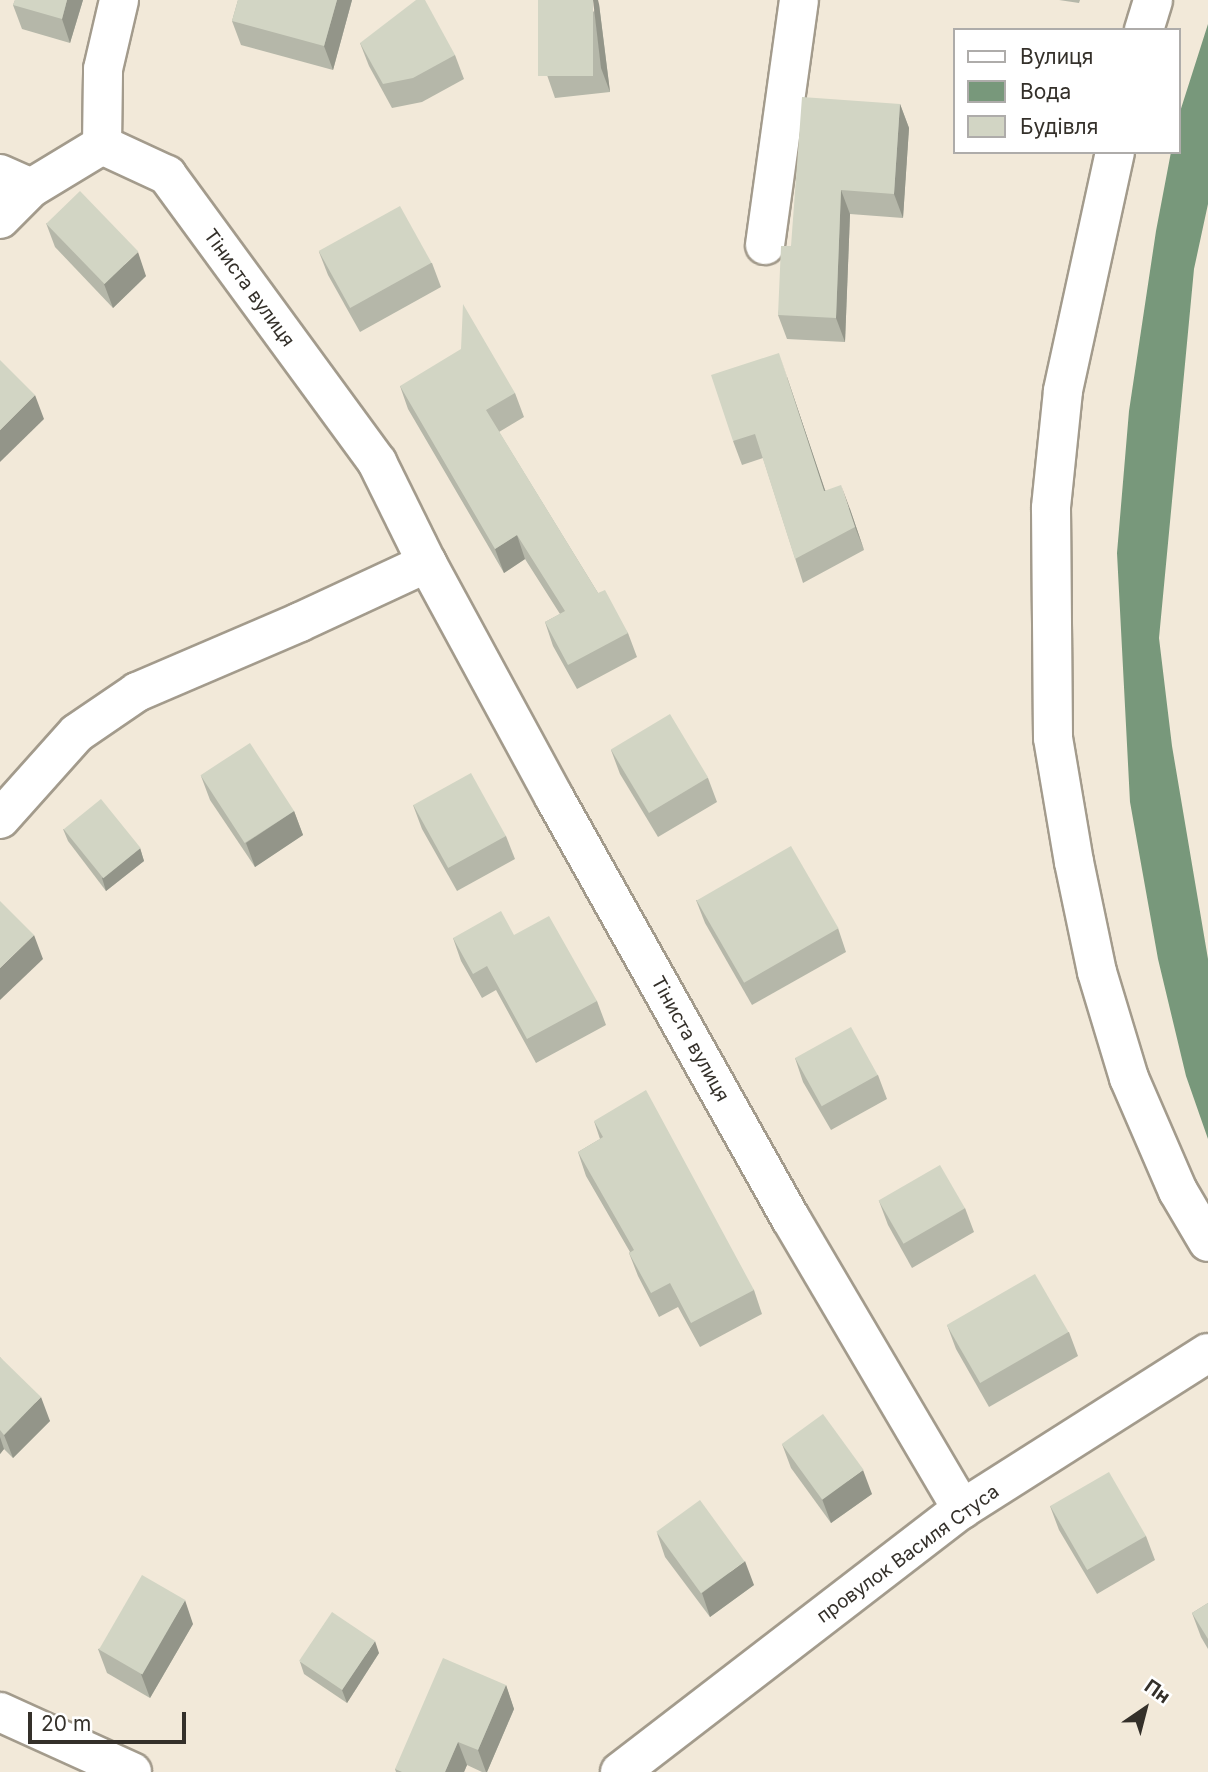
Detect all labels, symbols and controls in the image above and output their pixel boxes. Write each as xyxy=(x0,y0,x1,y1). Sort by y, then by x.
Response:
legend xyxy=(953,28,1180,154)
text: Вулиця xyxy=(1020,44,1093,69)
text: Вода xyxy=(1020,79,1071,104)
text: Будівля xyxy=(1020,114,1098,139)
street label: Тіниста вулиця xyxy=(199,225,299,351)
street label: Тіниста вулиця xyxy=(646,972,734,1106)
street label: провулок Василя Стуса xyxy=(812,1480,1004,1628)
north arrow xyxy=(1110,1674,1180,1744)
text: Пн xyxy=(1140,1675,1175,1708)
scale bar xyxy=(32,1698,189,1742)
text: 20 m xyxy=(41,1711,91,1736)

